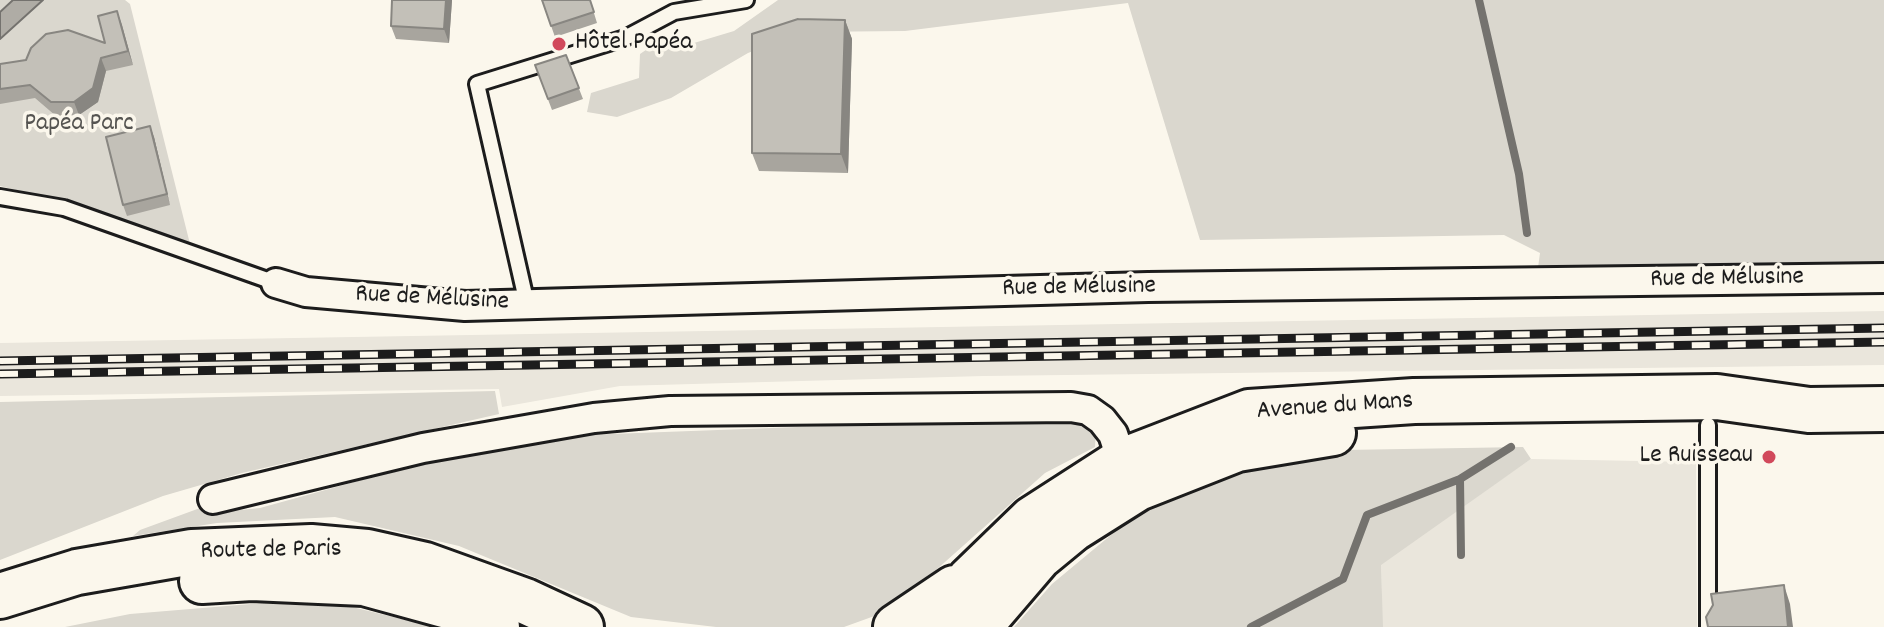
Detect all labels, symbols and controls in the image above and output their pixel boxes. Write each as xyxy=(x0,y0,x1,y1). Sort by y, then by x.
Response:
place label: Hôtel Papéa xyxy=(575,28,692,60)
marker: Hôtel Papéa xyxy=(550,35,568,53)
park label: Papéa Parc xyxy=(24,109,134,141)
street label: Rue de Mélusine xyxy=(1650,263,1804,297)
street label: Rue de Mélusine xyxy=(1002,272,1156,306)
street label: Rue de Mélusine xyxy=(354,280,510,320)
street label: Avenue du Mans xyxy=(1256,387,1414,429)
place label: Le Ruisseau xyxy=(1640,441,1753,473)
marker: Le Ruisseau xyxy=(1760,448,1778,466)
street label: Route de Paris xyxy=(200,535,342,569)

